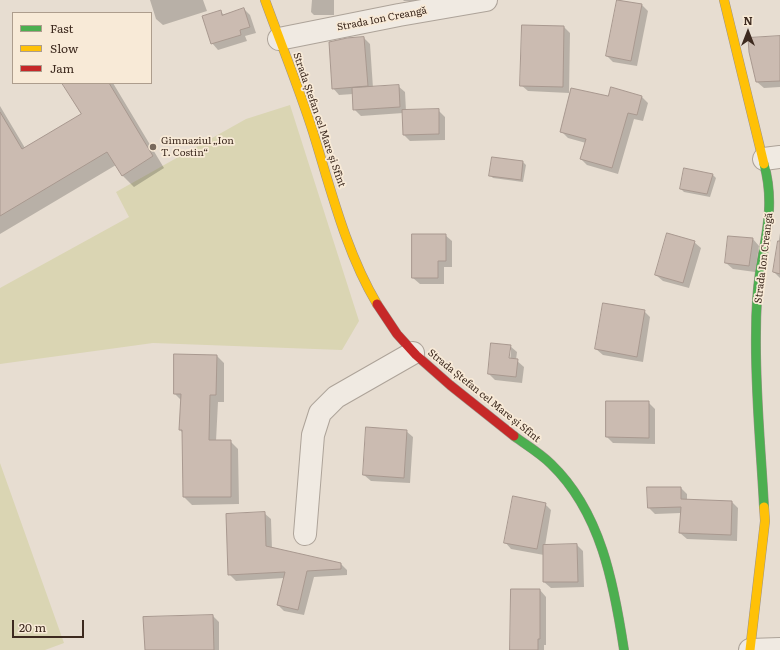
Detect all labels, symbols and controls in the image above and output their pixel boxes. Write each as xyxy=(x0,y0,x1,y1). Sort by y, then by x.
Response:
street label: Strada Ion Creangă xyxy=(336,4,428,34)
legend xyxy=(12,12,152,84)
north arrow xyxy=(728,12,768,52)
text: N xyxy=(743,12,753,28)
text: Fast xyxy=(50,19,73,37)
text: Slow xyxy=(50,39,78,57)
street label: Strada Ștefan cel Mare și Sfînt xyxy=(290,51,348,189)
text: Jam xyxy=(50,59,74,77)
place label: Gimnaziul „Ion T. Costin“ xyxy=(161,135,234,158)
marker: Gimnaziul „Ion T. Costin“ xyxy=(148,142,158,152)
street label: Strada Ion Creangă xyxy=(752,212,776,304)
street label: Strada Ștefan cel Mare și Sfînt xyxy=(425,347,543,445)
scale bar xyxy=(14,612,86,638)
text: 20 m xyxy=(19,618,46,636)

